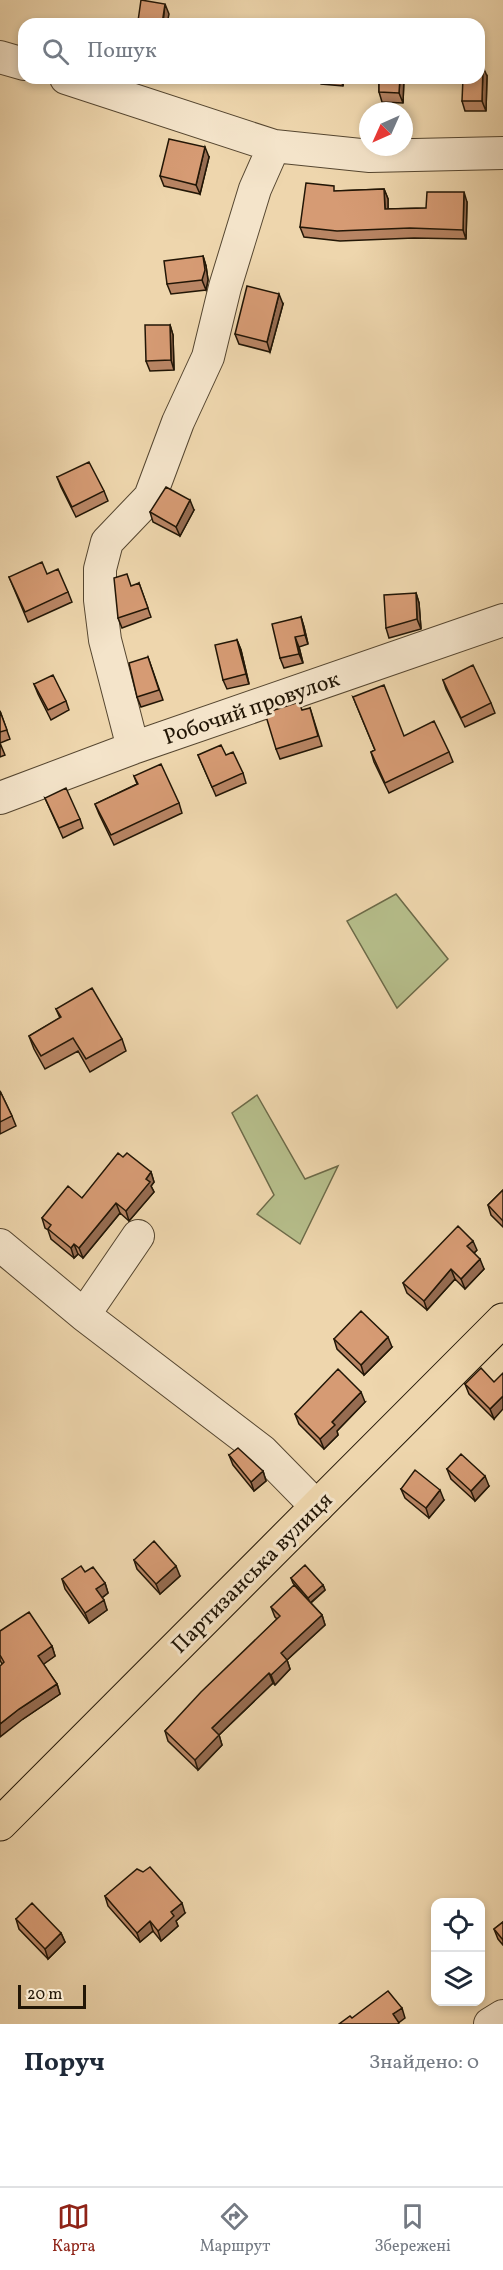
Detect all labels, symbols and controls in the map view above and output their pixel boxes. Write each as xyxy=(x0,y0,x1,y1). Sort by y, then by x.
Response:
search box xyxy=(18,18,485,84)
icon: search xyxy=(39,35,72,68)
text: Пошук xyxy=(87,36,157,67)
north arrow xyxy=(359,102,413,156)
street label: Робочий провулок xyxy=(160,665,344,754)
street label: Партизанська вулиця xyxy=(165,1486,340,1661)
map controls xyxy=(431,1898,485,2006)
button: locate xyxy=(431,1898,485,1952)
button: layers xyxy=(431,1952,485,2006)
scale bar xyxy=(18,1982,86,2010)
text: 20 m xyxy=(27,1984,62,2006)
text: Поруч xyxy=(24,2045,105,2081)
text: Знайдено: 0 xyxy=(369,2049,479,2077)
tab: Карта xyxy=(52,2200,95,2258)
tab: Маршрут xyxy=(200,2200,270,2258)
tab: Збережені xyxy=(374,2200,451,2258)

